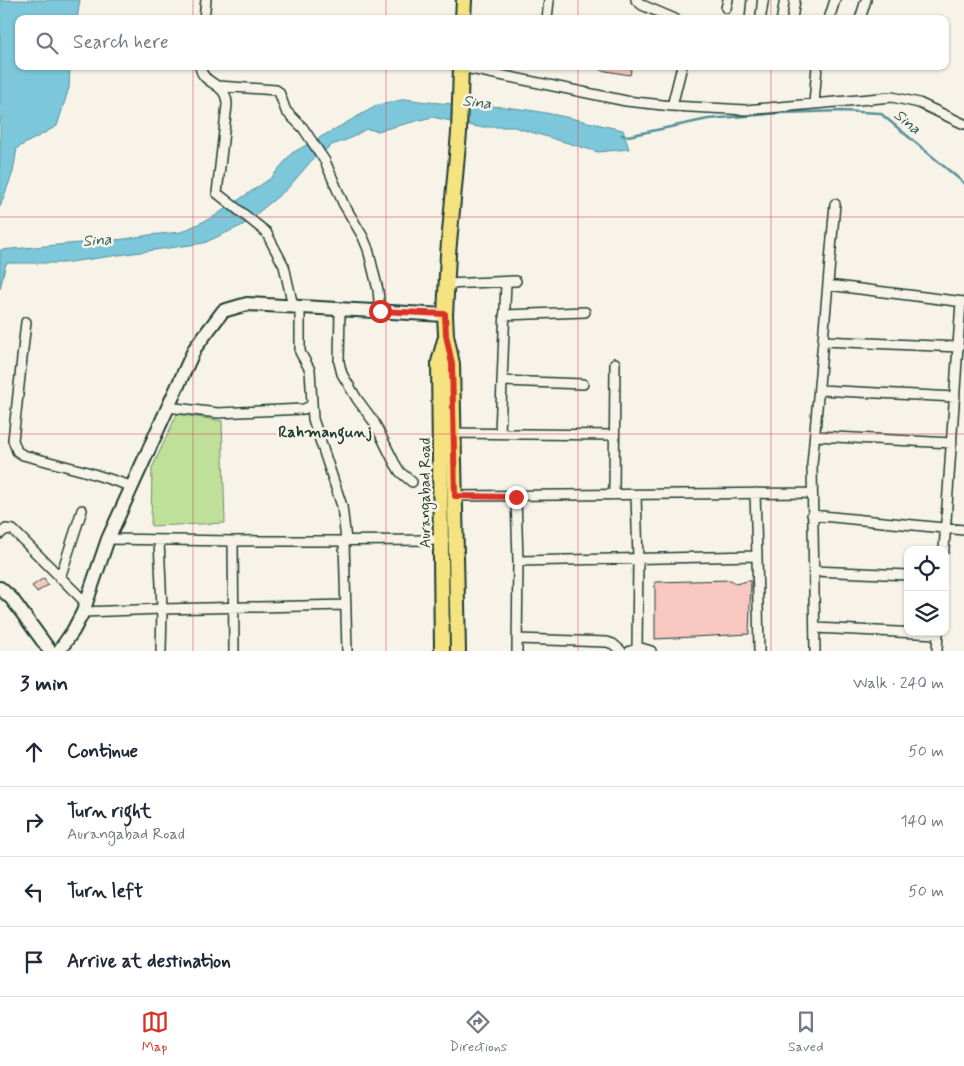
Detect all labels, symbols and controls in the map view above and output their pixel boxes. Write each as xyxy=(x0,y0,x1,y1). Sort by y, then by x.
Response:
search box xyxy=(15,15,949,70)
icon: search xyxy=(33,29,61,57)
text: Search here xyxy=(73,30,169,55)
water label: Sina xyxy=(461,90,493,115)
water label: Sina xyxy=(889,105,925,140)
water label: Sina xyxy=(82,229,112,252)
route start xyxy=(369,300,392,323)
district label: Rahmangunj xyxy=(278,422,372,445)
street label: Aurangabad Road xyxy=(416,438,437,548)
route end xyxy=(505,486,528,509)
map controls xyxy=(904,546,949,636)
button: locate xyxy=(904,546,949,591)
button: layers xyxy=(904,591,949,636)
text: 3 min xyxy=(20,670,68,698)
text: Walk · 240 m xyxy=(853,673,944,694)
icon: ahead xyxy=(20,738,48,766)
text: Continue xyxy=(67,739,138,764)
text: 50 m xyxy=(908,741,944,762)
text: Turn right xyxy=(67,799,151,824)
icon: right xyxy=(20,808,48,836)
text: 140 m xyxy=(900,811,944,832)
text: Aurangabad Road xyxy=(67,824,185,845)
icon: left xyxy=(20,878,48,906)
text: Turn left xyxy=(67,879,143,904)
text: 50 m xyxy=(908,881,944,902)
icon: arrive xyxy=(20,948,48,976)
text: Arrive at destination xyxy=(67,949,231,974)
tab: Map xyxy=(141,1008,169,1056)
tab: Directions xyxy=(450,1008,507,1056)
tab: Saved xyxy=(788,1008,823,1056)

